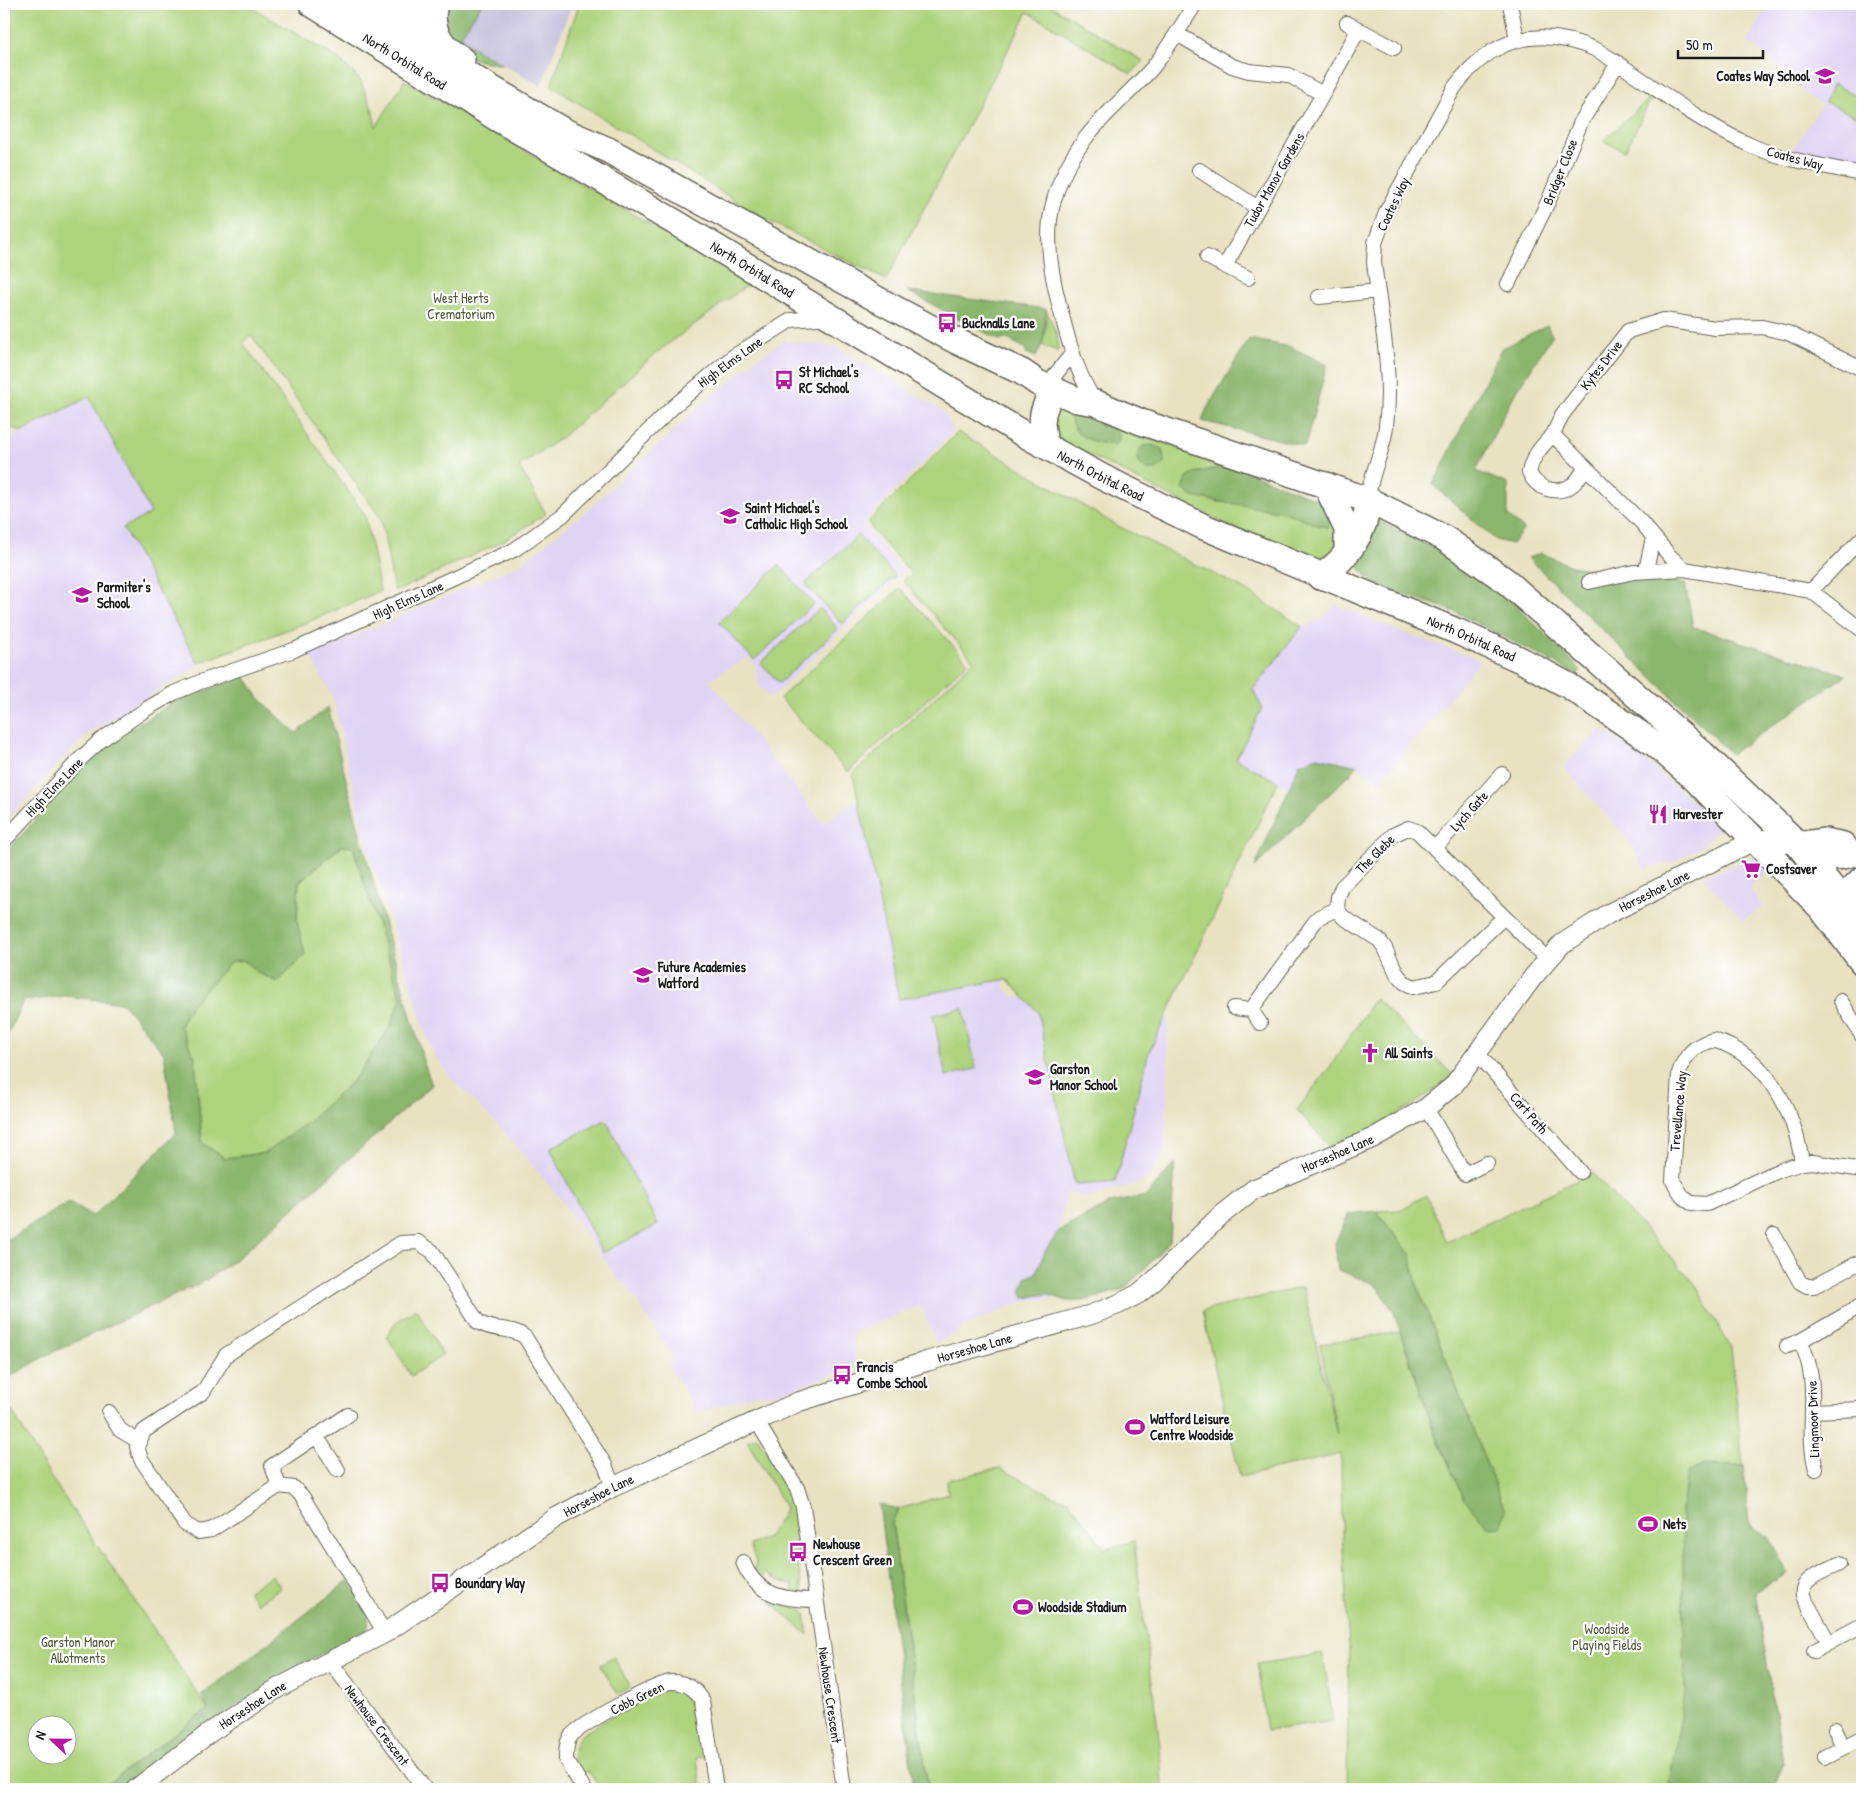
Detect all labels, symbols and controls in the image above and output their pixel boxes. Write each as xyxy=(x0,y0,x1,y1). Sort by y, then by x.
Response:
street label: North Orbital Road xyxy=(360,28,451,94)
scale bar xyxy=(1678,28,1764,60)
text: 50 m xyxy=(1686,34,1713,55)
school or university icon: Coates Way School xyxy=(1814,65,1836,87)
place label: Coates Way School xyxy=(1716,66,1810,87)
street label: Tudor Manor Gardens xyxy=(1239,129,1308,231)
street label: Bridger Close xyxy=(1538,136,1582,208)
street label: Coates Way xyxy=(1764,141,1826,175)
street label: Coates Way xyxy=(1372,174,1414,234)
street label: North Orbital Road xyxy=(707,236,798,302)
park label: West Herts Crematorium xyxy=(427,288,495,323)
bus stop icon: Bucknalls Lane xyxy=(936,312,958,334)
place label: Bucknalls Lane xyxy=(962,313,1035,332)
street label: High Elms Lane xyxy=(694,331,767,392)
street label: Kytes Drive xyxy=(1575,335,1627,394)
place label: St Michael's RC School xyxy=(799,362,859,397)
bus stop icon: St Michael's RC School xyxy=(773,369,795,391)
street label: North Orbital Road xyxy=(1054,445,1148,505)
place label: Saint Michael's Catholic High School xyxy=(745,498,848,535)
school or university icon: Saint Michael's Catholic High School xyxy=(719,505,741,527)
street label: High Elms Lane xyxy=(369,575,447,625)
place label: Parmiter's School xyxy=(97,577,151,612)
school or university icon: Parmiter's School xyxy=(71,584,93,606)
street label: North Orbital Road xyxy=(1424,610,1519,666)
street label: High Elms Lane xyxy=(21,753,88,821)
street label: Lych Gate xyxy=(1445,786,1493,836)
restaurant icon: Harvester xyxy=(1647,803,1669,825)
place label: Harvester xyxy=(1673,804,1723,823)
street label: The Glebe xyxy=(1351,829,1399,878)
supermarket icon: Costsaver xyxy=(1740,858,1762,880)
place label: Costsaver xyxy=(1766,859,1818,878)
street label: Horseshoe Lane xyxy=(1615,864,1693,916)
place label: Future Academies Watford xyxy=(657,957,746,992)
school or university icon: Future Academies Watford xyxy=(632,964,654,986)
church icon: All Saints xyxy=(1359,1042,1381,1064)
place label: All Saints xyxy=(1385,1043,1433,1062)
place label: Garston Manor School xyxy=(1050,1059,1117,1094)
school or university icon: Garston Manor School xyxy=(1024,1066,1046,1088)
street label: Trevellance Way xyxy=(1665,1070,1691,1152)
street label: Cart Path xyxy=(1506,1088,1553,1138)
street label: Horseshoe Lane xyxy=(1298,1129,1377,1177)
street label: Horseshoe Lane xyxy=(935,1328,1014,1367)
place label: Francis Combe School xyxy=(856,1357,927,1392)
bus stop icon: Francis Combe School xyxy=(831,1364,853,1386)
street label: Lingmoor Drive xyxy=(1802,1380,1824,1458)
place label: Watford Leisure Centre Woodside xyxy=(1150,1409,1234,1444)
sports icon: Watford Leisure Centre Woodside xyxy=(1124,1416,1146,1438)
street label: Horseshoe Lane xyxy=(560,1469,637,1521)
sports icon: Nets xyxy=(1637,1513,1659,1535)
place label: Nets xyxy=(1663,1514,1687,1533)
place label: Newhouse Crescent Green xyxy=(813,1534,892,1569)
bus stop icon: Newhouse Crescent Green xyxy=(787,1541,809,1563)
bus stop icon: Boundary Way xyxy=(429,1572,451,1594)
place label: Boundary Way xyxy=(455,1573,525,1594)
sports icon: Woodside Stadium xyxy=(1012,1596,1034,1618)
place label: Woodside Stadium xyxy=(1038,1597,1127,1616)
park label: Woodside Playing Fields xyxy=(1572,1619,1642,1655)
park label: Garston Manor Allotments xyxy=(41,1632,116,1667)
street label: Newhouse Crescent xyxy=(814,1646,847,1744)
street label: Horseshoe Lane xyxy=(215,1675,290,1733)
street label: Cobb Green xyxy=(607,1676,667,1719)
street label: Newhouse Crescent xyxy=(341,1680,414,1769)
north arrow xyxy=(28,1716,78,1766)
text: N xyxy=(29,1727,50,1742)

